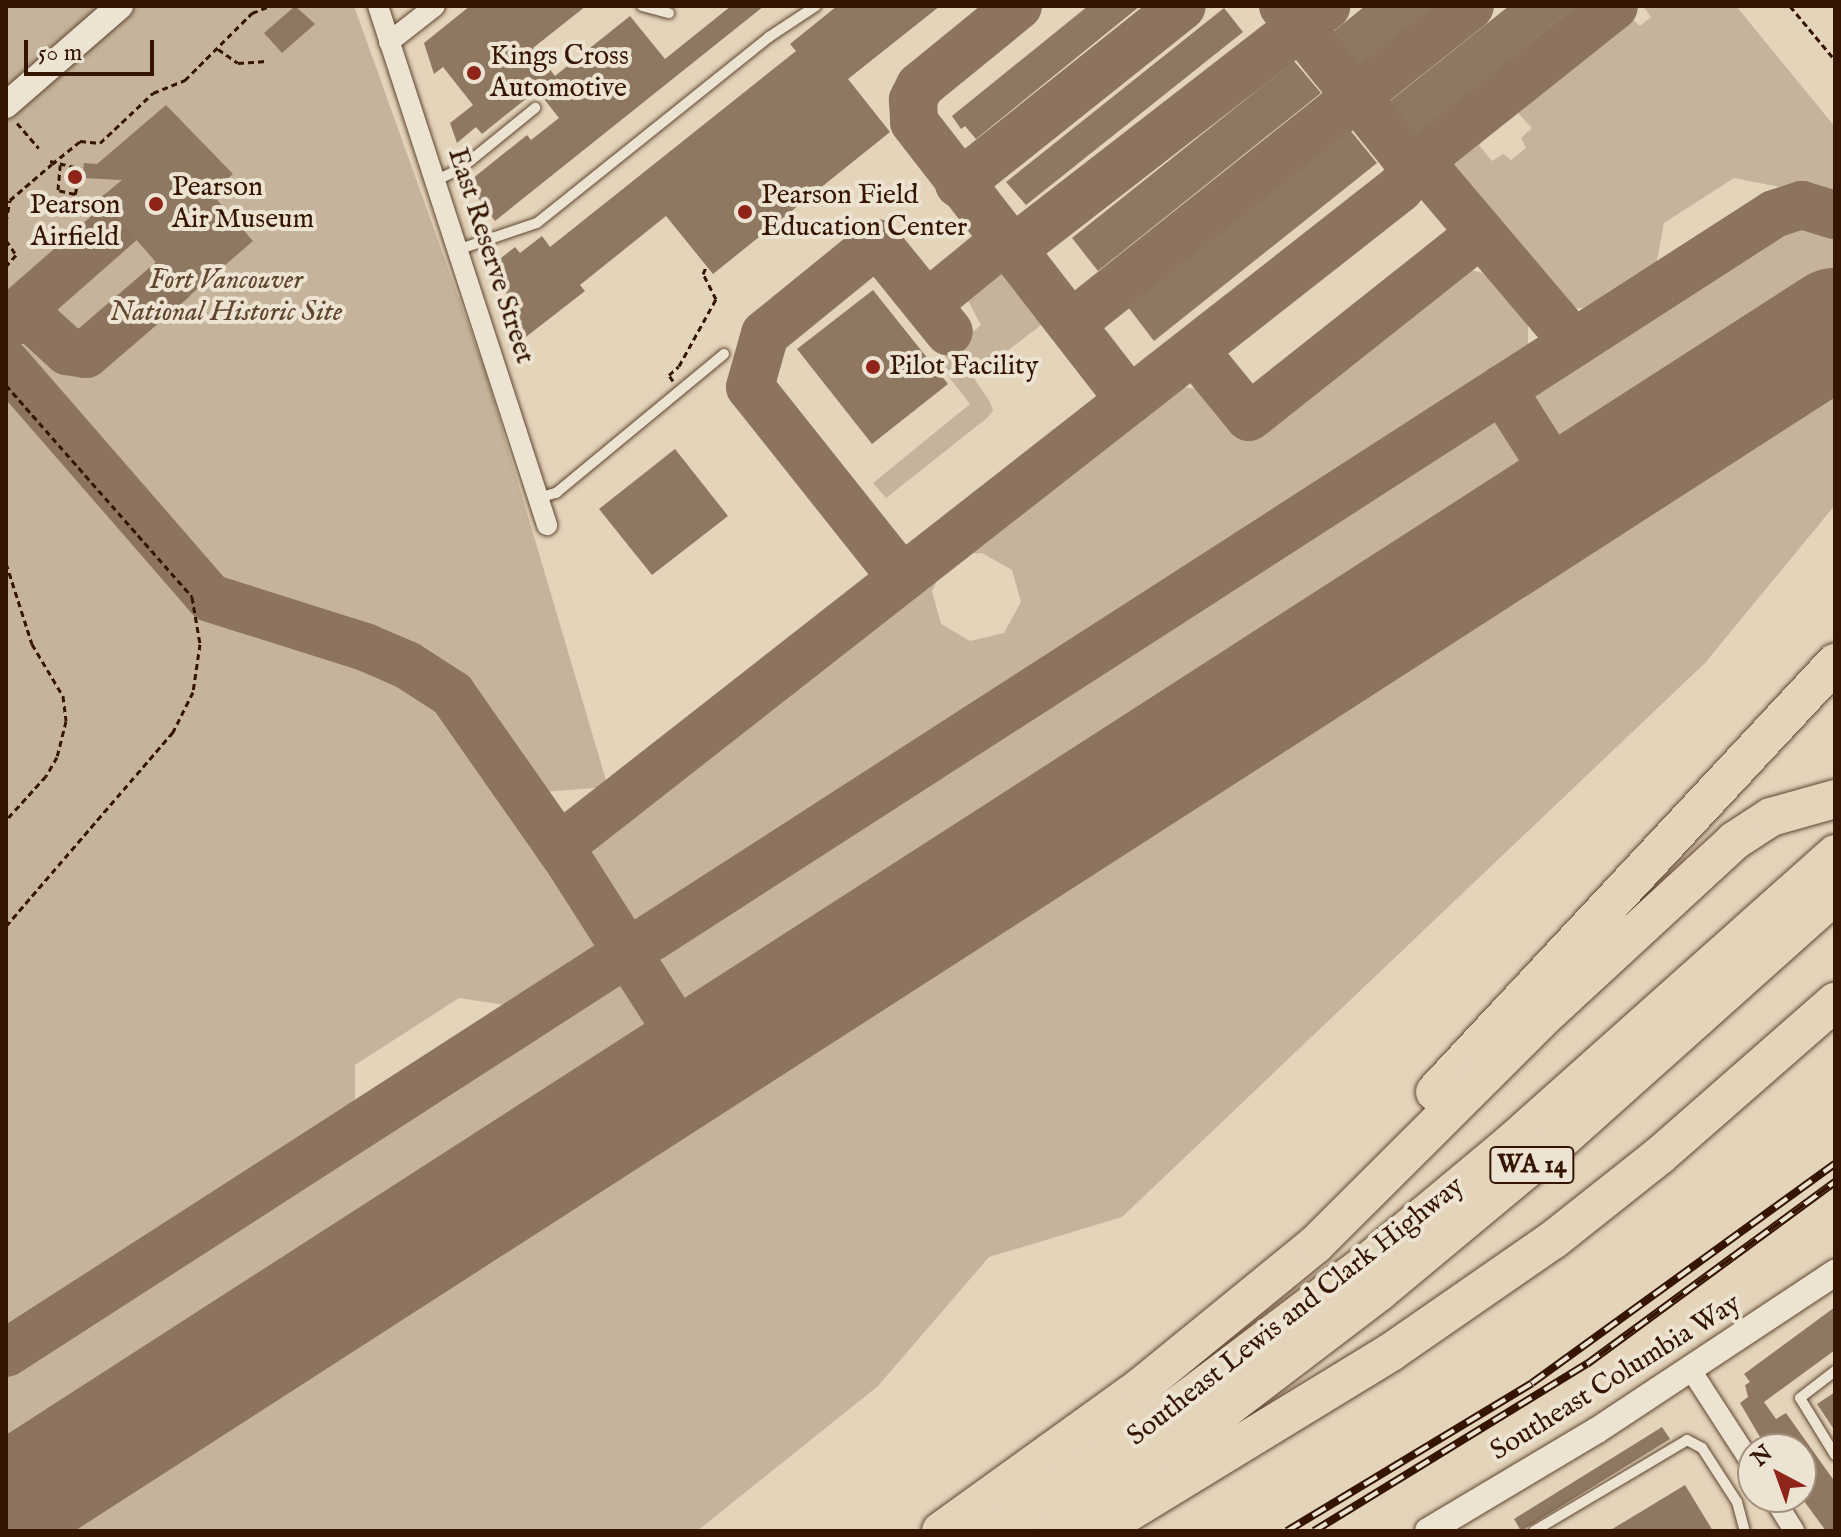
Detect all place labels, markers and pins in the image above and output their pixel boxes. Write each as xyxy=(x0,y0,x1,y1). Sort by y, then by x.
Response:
place label: Kings Cross Automotive xyxy=(490,40,629,106)
marker: Kings Cross Automotive xyxy=(465,64,483,82)
marker: Pearson Airfield xyxy=(66,168,84,186)
place label: Pearson Air Museum xyxy=(172,171,314,237)
place label: Pearson Field Education Center xyxy=(761,179,967,245)
place label: Pearson Airfield xyxy=(30,189,120,255)
marker: Pearson Air Museum xyxy=(147,195,165,213)
marker: Pearson Field Education Center xyxy=(736,203,754,221)
place label: Pilot Facility xyxy=(889,350,1038,384)
marker: Pilot Facility xyxy=(864,358,882,376)

